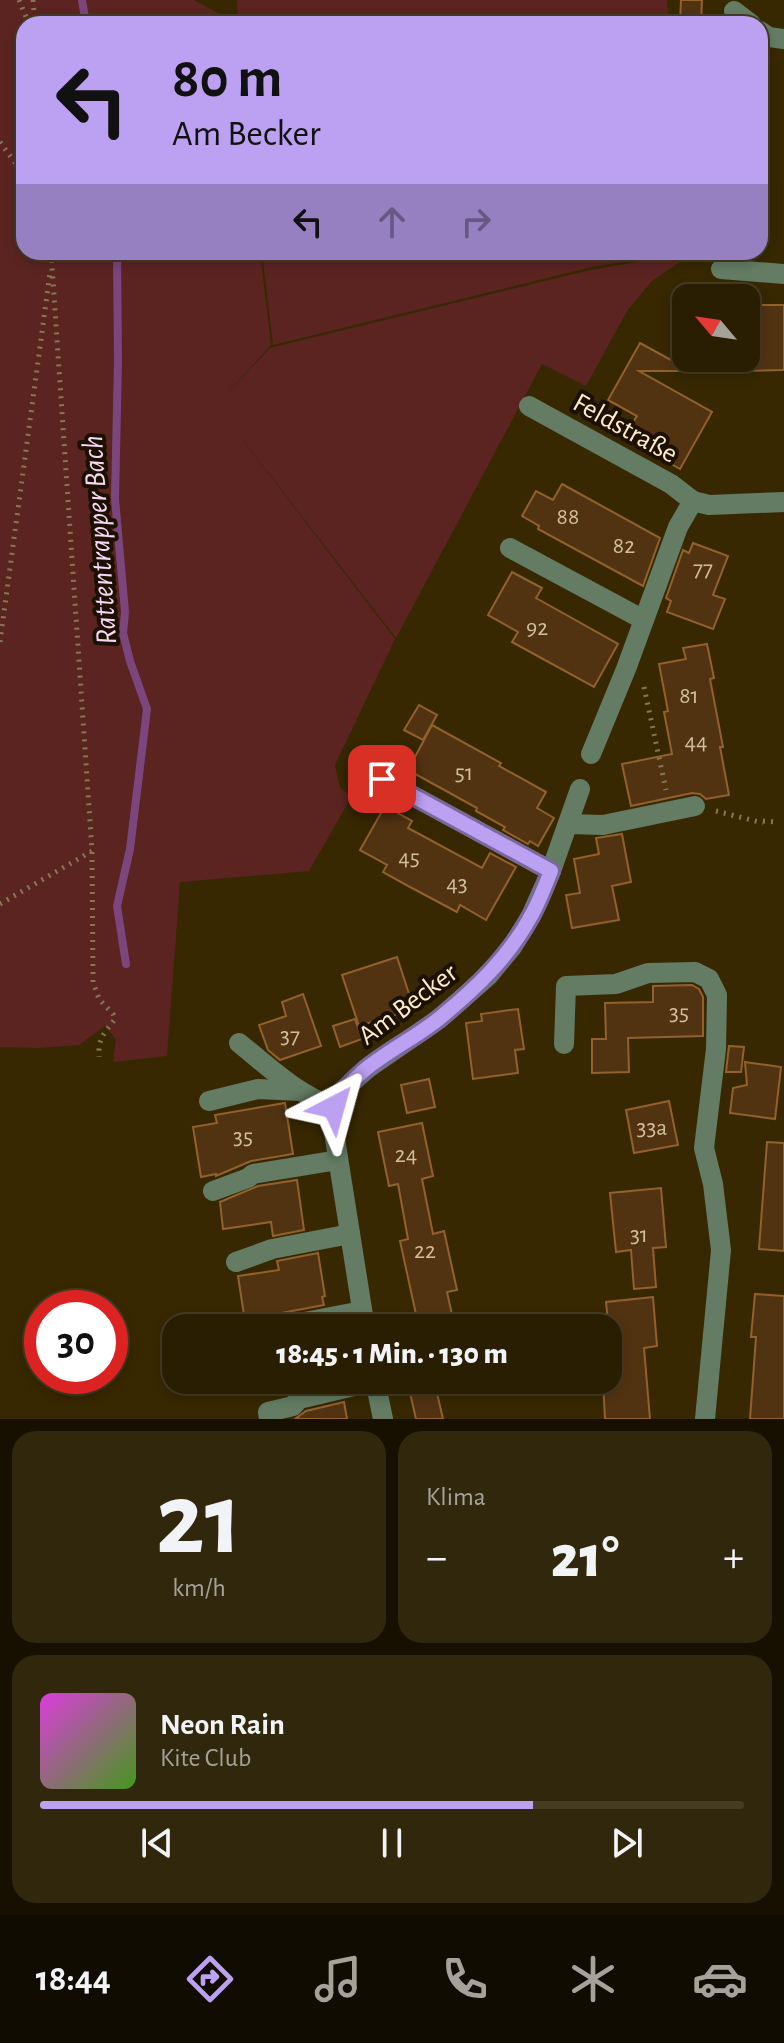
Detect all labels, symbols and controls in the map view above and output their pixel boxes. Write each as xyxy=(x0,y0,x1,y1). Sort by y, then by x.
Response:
icon: left xyxy=(40,48,144,152)
text: 80 m xyxy=(172,51,282,107)
text: Am Becker xyxy=(172,116,321,152)
icon: left xyxy=(286,200,330,244)
icon: ahead xyxy=(370,200,414,244)
icon: right xyxy=(454,200,498,244)
north arrow xyxy=(672,284,760,372)
map controls xyxy=(672,284,760,372)
street label: Feldstraße xyxy=(568,389,682,469)
water label: Rattentrapper Bach xyxy=(78,434,122,646)
house number: 88 xyxy=(557,505,579,529)
house number: 82 xyxy=(613,534,635,558)
house number: 77 xyxy=(693,557,713,581)
house number: 92 xyxy=(526,616,548,640)
house number: 81 xyxy=(679,684,699,708)
house number: 44 xyxy=(684,730,708,754)
pin xyxy=(348,745,416,813)
icon: arrive xyxy=(360,757,404,801)
house number: 51 xyxy=(455,761,473,785)
house number: 45 xyxy=(398,846,420,870)
house number: 43 xyxy=(446,872,468,896)
street label: Am Becker xyxy=(354,959,463,1051)
house number: 35 xyxy=(669,1001,689,1025)
house number: 37 xyxy=(280,1024,300,1048)
position arrow xyxy=(292,1065,376,1149)
house number: 33a xyxy=(637,1116,667,1140)
house number: 35 xyxy=(233,1125,253,1149)
house number: 24 xyxy=(395,1143,417,1167)
house number: 31 xyxy=(630,1223,648,1247)
house number: 22 xyxy=(414,1239,436,1263)
speed limit sign: 30 xyxy=(24,1290,128,1394)
text: 18:45 · 1 Min. · 130 m xyxy=(276,1339,508,1369)
text: 21 xyxy=(156,1469,242,1573)
text: Klima xyxy=(426,1484,486,1510)
text: 21° xyxy=(551,1528,619,1588)
text: − xyxy=(426,1536,447,1580)
text: + xyxy=(723,1536,744,1580)
text: km/h xyxy=(172,1575,226,1601)
text: Neon Rain xyxy=(160,1710,285,1740)
text: Kite Club xyxy=(160,1745,251,1771)
icon: previous xyxy=(135,1821,179,1865)
icon: pause xyxy=(370,1821,414,1865)
icon: next xyxy=(605,1821,649,1865)
icon: directions xyxy=(182,1951,238,2007)
icon: music xyxy=(310,1951,366,2007)
icon: phone xyxy=(437,1951,493,2007)
icon: climate xyxy=(565,1951,621,2007)
icon: car xyxy=(692,1951,748,2007)
text: 18:44 xyxy=(36,1961,111,1997)

